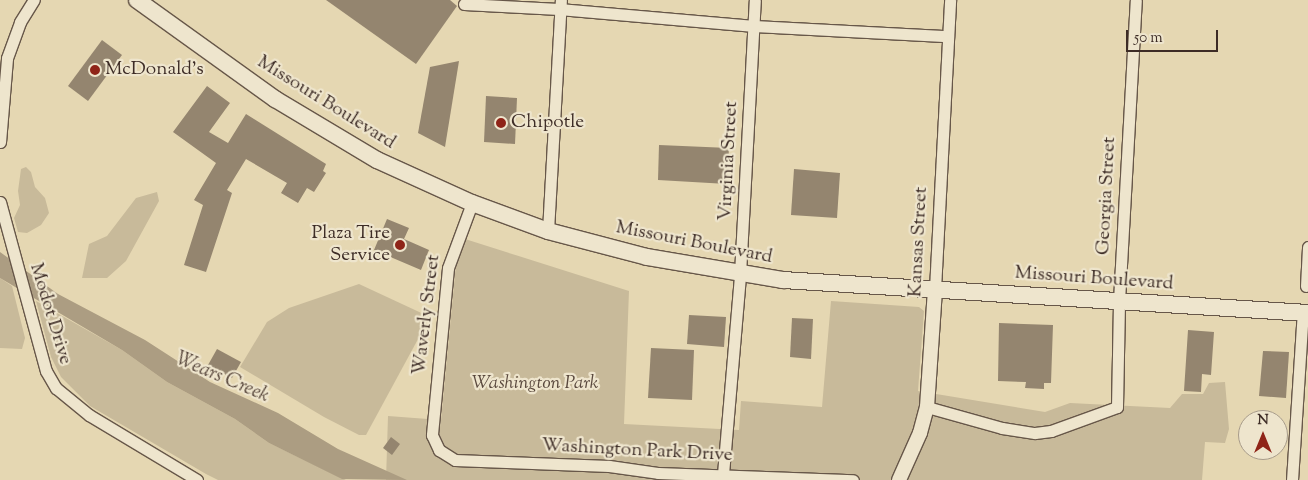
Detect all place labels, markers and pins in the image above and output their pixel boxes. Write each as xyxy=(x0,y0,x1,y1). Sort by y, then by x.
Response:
place label: McDonald's xyxy=(105,59,204,81)
marker: McDonald's xyxy=(89,64,101,76)
place label: Chipotle xyxy=(511,112,584,134)
marker: Chipotle xyxy=(495,117,507,129)
place label: Plaza Tire Service xyxy=(312,223,390,267)
marker: Plaza Tire Service xyxy=(394,239,406,251)

